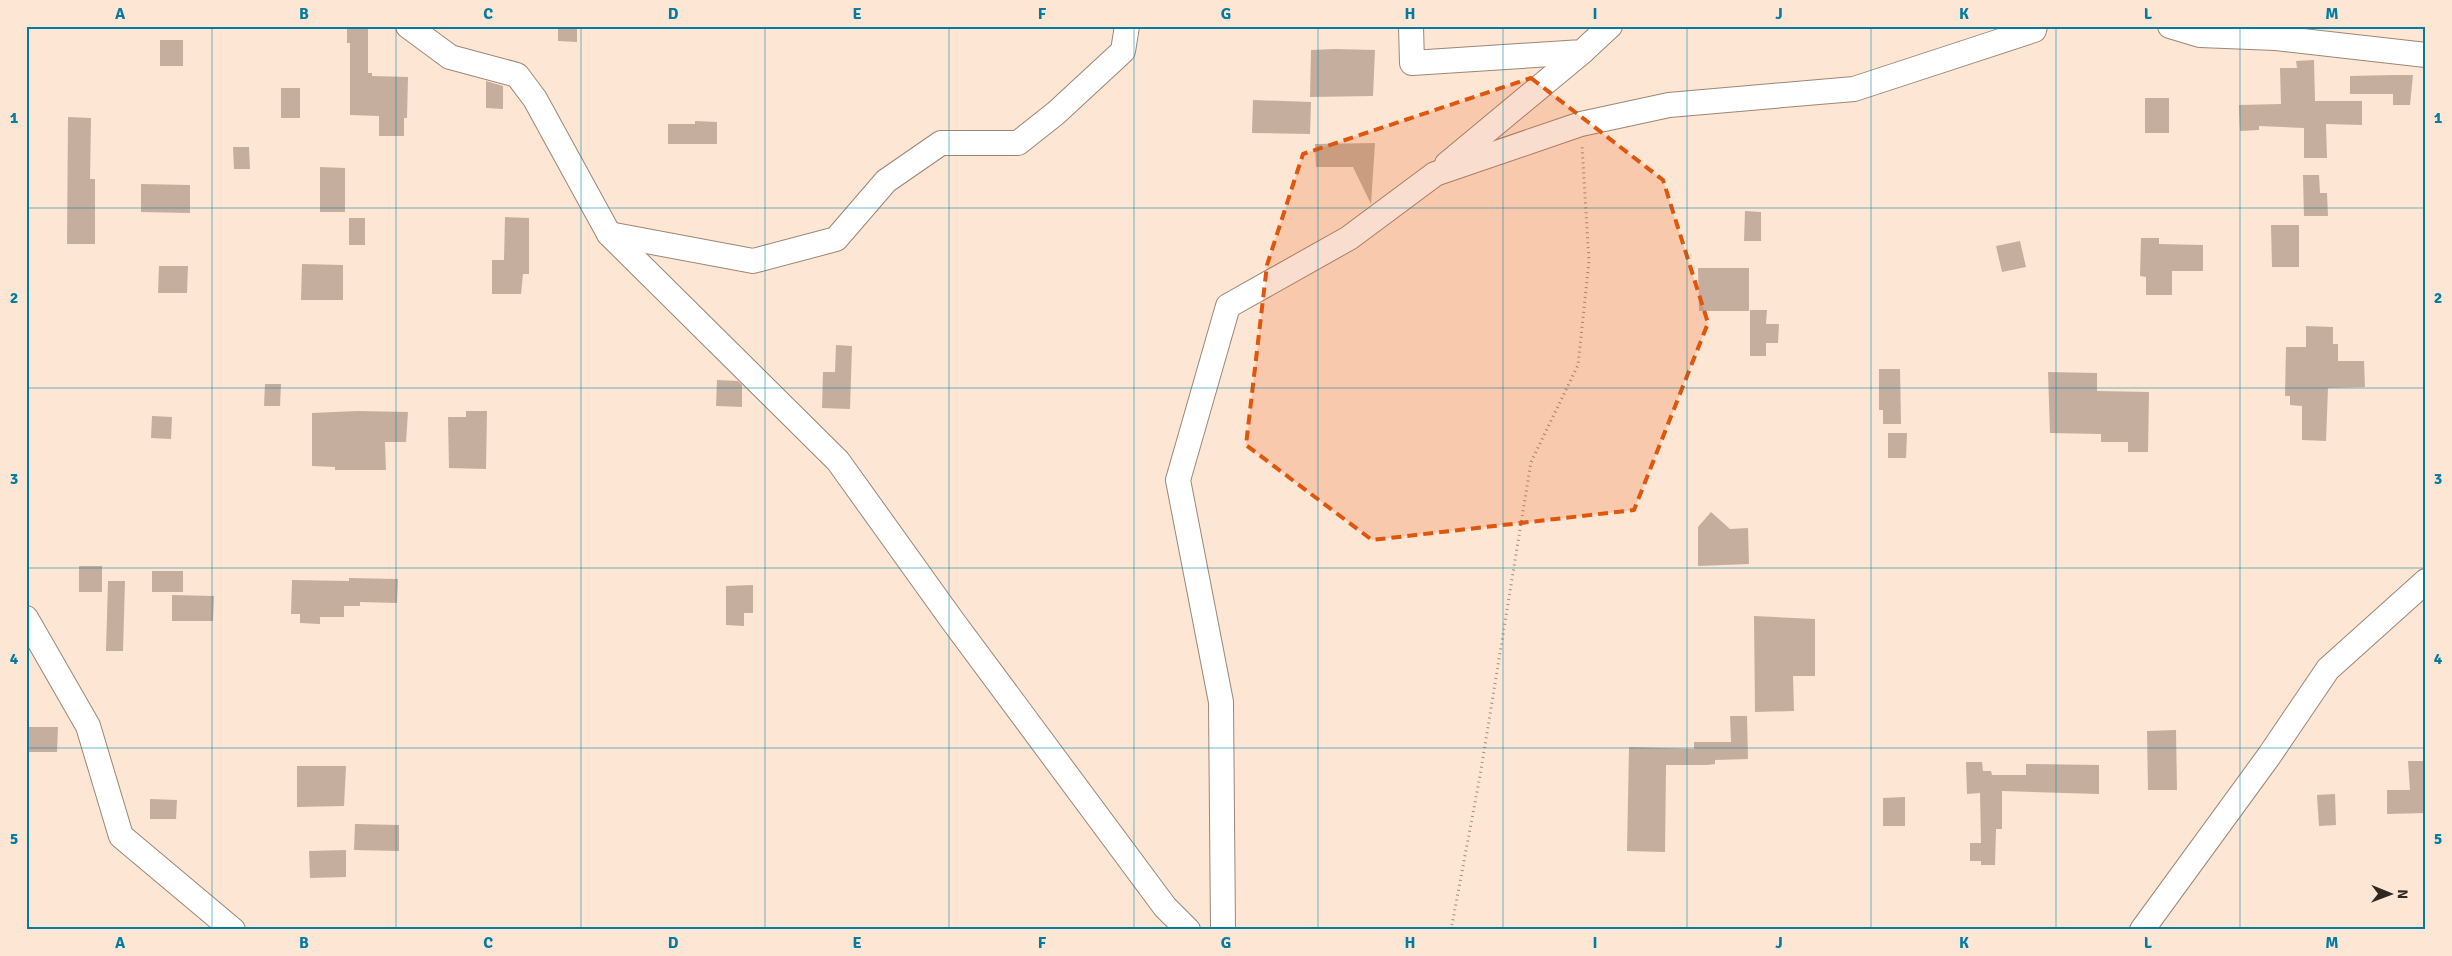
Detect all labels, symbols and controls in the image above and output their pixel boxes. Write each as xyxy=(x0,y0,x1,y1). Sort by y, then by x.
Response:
text: A xyxy=(115,4,126,24)
text: B xyxy=(299,4,309,24)
text: C xyxy=(483,4,493,24)
text: D xyxy=(668,4,679,24)
text: E xyxy=(852,4,862,24)
text: F xyxy=(1038,4,1047,24)
text: G xyxy=(1221,4,1231,24)
text: H xyxy=(1405,4,1415,24)
text: I xyxy=(1592,4,1598,24)
text: J xyxy=(1775,4,1783,24)
text: K xyxy=(1959,4,1969,24)
text: L xyxy=(2144,4,2153,24)
text: M xyxy=(2325,4,2339,24)
text: 1 xyxy=(10,108,19,128)
text: 1 xyxy=(2434,108,2443,128)
text: 2 xyxy=(10,288,18,308)
text: 2 xyxy=(2434,288,2442,308)
text: 3 xyxy=(10,469,18,489)
text: 3 xyxy=(2434,469,2442,489)
text: 4 xyxy=(10,649,19,669)
text: 4 xyxy=(2434,649,2443,669)
text: 5 xyxy=(10,829,18,849)
text: 5 xyxy=(2434,829,2442,849)
north arrow xyxy=(2364,868,2414,918)
text: N xyxy=(2394,889,2411,899)
text: A xyxy=(115,933,126,953)
text: B xyxy=(299,933,309,953)
text: C xyxy=(483,933,493,953)
text: D xyxy=(668,933,679,953)
text: E xyxy=(852,933,862,953)
text: F xyxy=(1038,933,1047,953)
text: G xyxy=(1221,933,1231,953)
text: H xyxy=(1405,933,1415,953)
text: I xyxy=(1592,933,1598,953)
text: J xyxy=(1775,933,1783,953)
text: K xyxy=(1959,933,1969,953)
text: L xyxy=(2144,933,2153,953)
text: M xyxy=(2325,933,2339,953)

